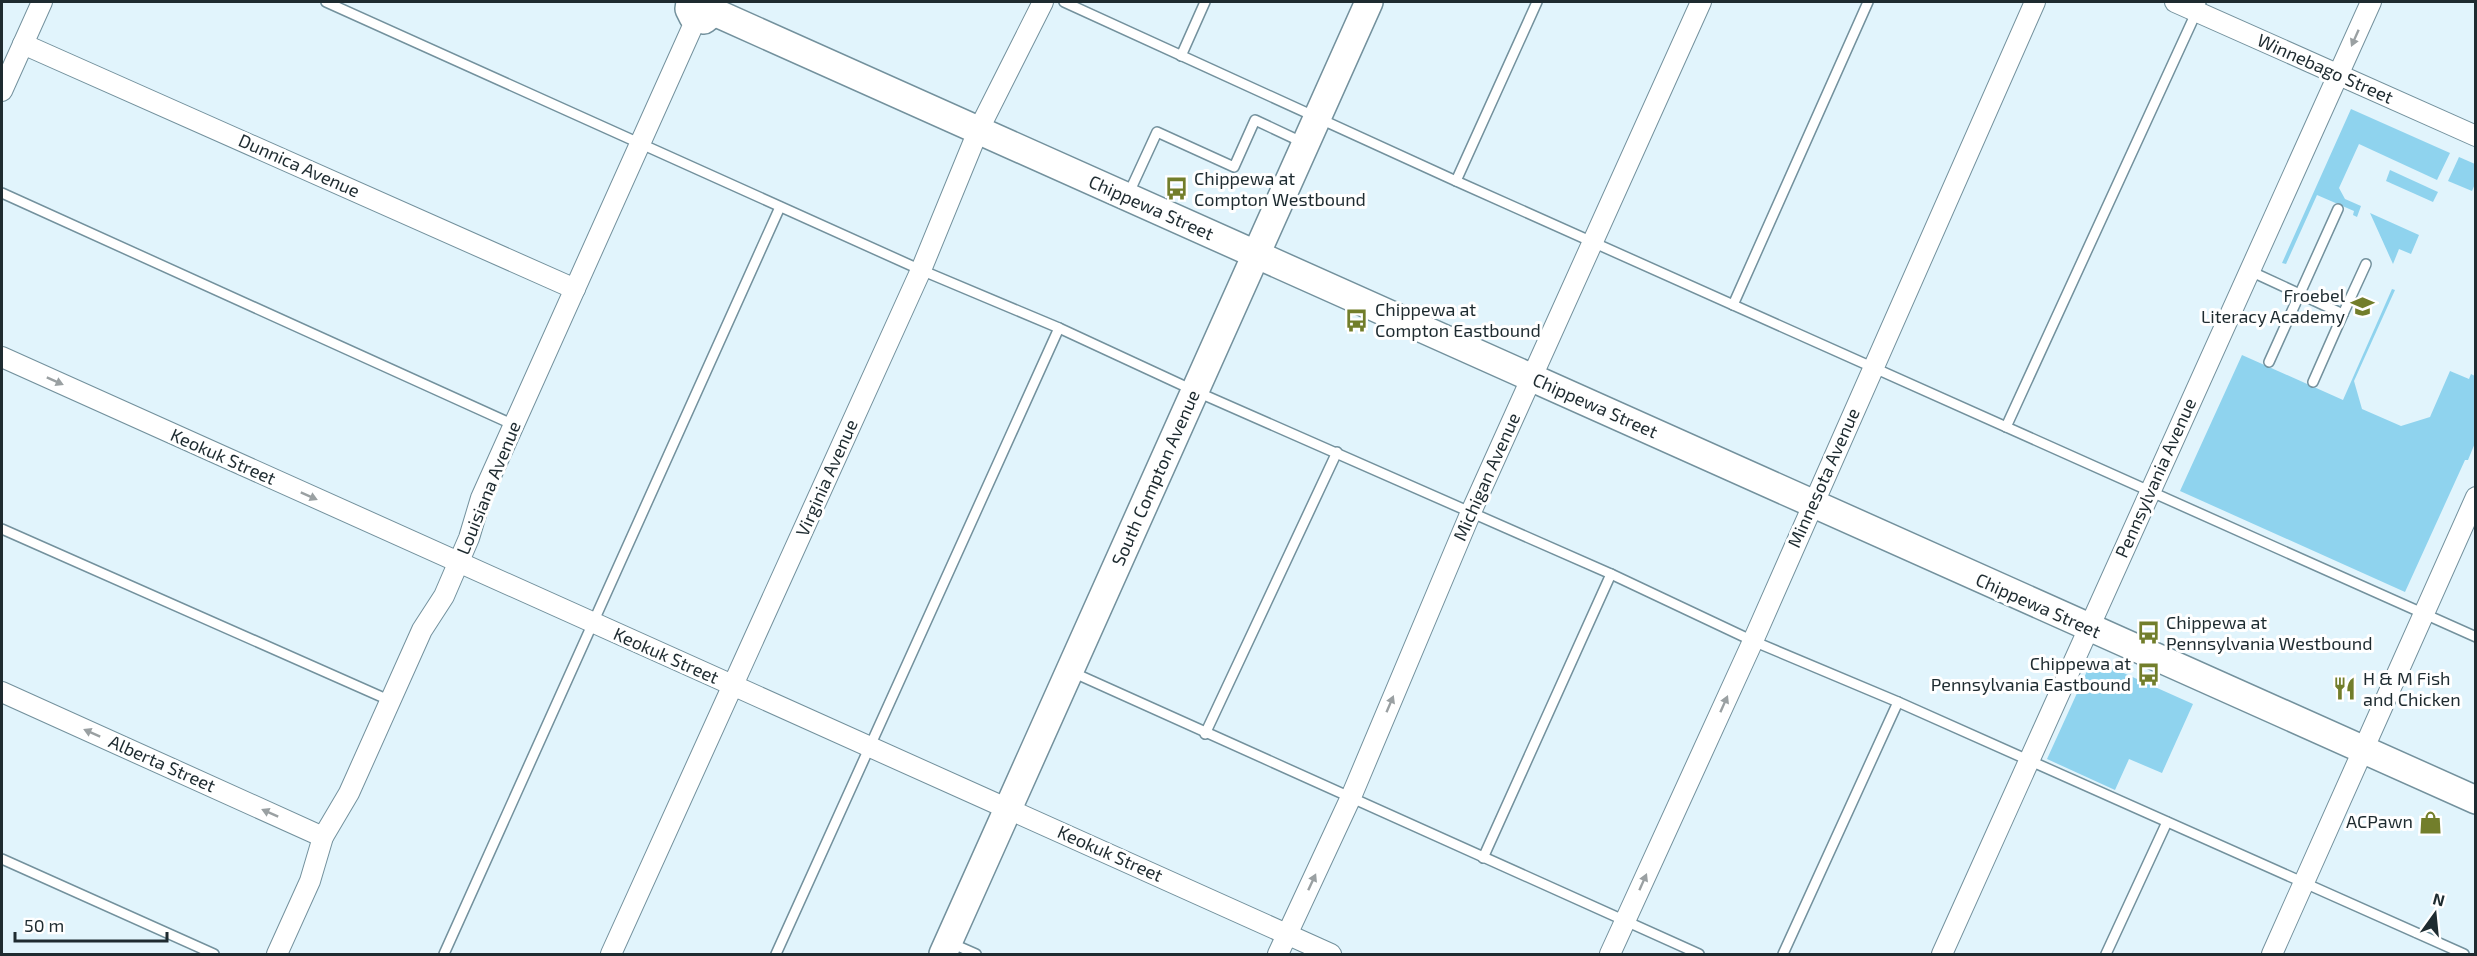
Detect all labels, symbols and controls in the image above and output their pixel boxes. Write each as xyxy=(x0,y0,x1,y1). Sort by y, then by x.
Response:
street label: Winnebago Street xyxy=(2254,28,2397,108)
one-way arrow xyxy=(2349,29,2359,47)
street label: Dunnica Avenue xyxy=(235,129,363,202)
place label: Chippewa at Compton Westbound xyxy=(1194,167,1366,210)
street label: Chippewa Street xyxy=(1086,170,1217,245)
bus stop icon: Chippewa at Compton Westbound xyxy=(1163,176,1189,202)
place label: Froebel Literacy Academy xyxy=(2201,284,2346,327)
school or university icon: Froebel Literacy Academy xyxy=(2350,293,2376,319)
place label: Chippewa at Compton Eastbound xyxy=(1375,298,1541,341)
bus stop icon: Chippewa at Compton Eastbound xyxy=(1344,307,1370,333)
street label: Chippewa Street xyxy=(1530,368,1661,443)
one-way arrow xyxy=(46,376,63,385)
street label: South Compton Avenue xyxy=(1106,386,1204,569)
street label: Pennsylvania Avenue xyxy=(2110,394,2200,561)
street label: Minnesota Avenue xyxy=(1782,404,1864,551)
street label: Michigan Avenue xyxy=(1448,409,1524,544)
street label: Virginia Avenue xyxy=(790,416,862,540)
street label: Louisiana Avenue xyxy=(451,418,525,558)
street label: Keokuk Street xyxy=(167,423,280,489)
one-way arrow xyxy=(300,491,318,501)
street label: Chippewa Street xyxy=(1973,568,2104,643)
place label: Chippewa at Pennsylvania Westbound xyxy=(2166,611,2373,654)
bus stop icon: Chippewa at Pennsylvania Westbound xyxy=(2135,620,2161,646)
street label: Keokuk Street xyxy=(610,622,723,688)
place label: Chippewa at Pennsylvania Eastbound xyxy=(1931,652,2131,695)
bus stop icon: Chippewa at Pennsylvania Eastbound xyxy=(2136,661,2162,687)
place label: H & M Fish and Chicken xyxy=(2363,667,2461,710)
restaurant icon: H & M Fish and Chicken xyxy=(2332,676,2358,702)
one-way arrow xyxy=(1386,695,1395,712)
one-way arrow xyxy=(1719,696,1728,713)
one-way arrow xyxy=(83,727,101,737)
street label: Alberta Street xyxy=(106,730,219,796)
one-way arrow xyxy=(260,808,278,818)
shop icon: ACPawn xyxy=(2418,809,2444,835)
place label: ACPawn xyxy=(2346,810,2413,832)
street label: Keokuk Street xyxy=(1054,820,1167,886)
one-way arrow xyxy=(1307,873,1316,890)
one-way arrow xyxy=(1638,873,1648,891)
north arrow xyxy=(2405,884,2465,944)
text: N xyxy=(2431,888,2447,910)
scale bar xyxy=(15,905,166,943)
text: 50 m xyxy=(24,914,64,936)

